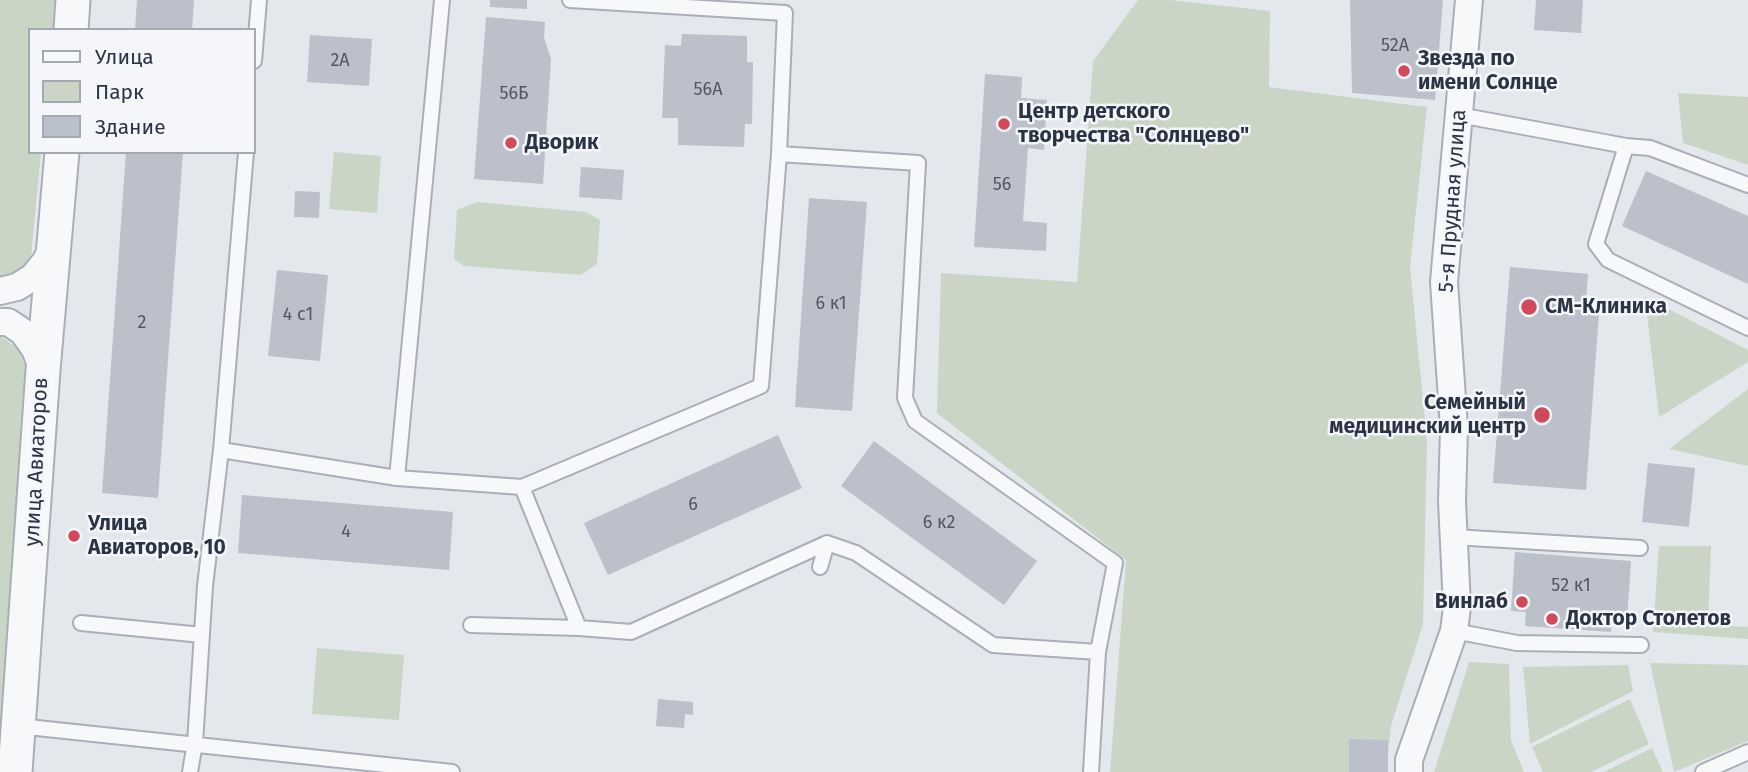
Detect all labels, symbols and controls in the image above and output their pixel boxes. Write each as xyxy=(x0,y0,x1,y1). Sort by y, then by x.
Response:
legend xyxy=(28,28,256,154)
house number: 52А xyxy=(1381,35,1409,57)
text: Улица xyxy=(95,44,154,70)
place label: Звезда по имени Солнце xyxy=(1418,46,1558,96)
house number: 2А xyxy=(330,50,350,72)
marker: Звезда по имени Солнце xyxy=(1396,63,1412,79)
text: Парк xyxy=(95,79,144,105)
house number: 56А xyxy=(694,79,722,101)
house number: 56Б xyxy=(499,83,529,105)
place label: Центр детского творчества "Солнцево" xyxy=(1018,99,1249,149)
street label: 5-я Прудная улица xyxy=(1434,108,1472,294)
text: Здание xyxy=(95,114,166,140)
marker: Центр детского творчества "Солнцево" xyxy=(996,116,1012,132)
place label: Дворик xyxy=(525,130,598,156)
marker: Дворик xyxy=(503,135,519,151)
house number: 56 xyxy=(993,174,1011,196)
house number: 6 к1 xyxy=(815,293,847,315)
place label: СМ-Клиника xyxy=(1545,294,1667,320)
marker: СМ-Клиника xyxy=(1519,297,1539,317)
house number: 4 с1 xyxy=(283,304,313,326)
house number: 2 xyxy=(138,312,146,334)
street label: улица Авиаторов xyxy=(20,377,54,547)
place label: Семейный медицинский центр xyxy=(1329,390,1526,440)
marker: Семейный медицинский центр xyxy=(1532,405,1552,425)
house number: 6 xyxy=(688,494,698,516)
place label: Улица Авиаторов, 10 xyxy=(88,511,226,561)
house number: 6 к2 xyxy=(923,512,955,534)
house number: 4 xyxy=(341,521,351,543)
marker: Улица Авиаторов, 10 xyxy=(66,528,82,544)
house number: 52 к1 xyxy=(1551,575,1591,597)
place label: Винлаб xyxy=(1435,589,1508,615)
marker: Винлаб xyxy=(1514,594,1530,610)
place label: Доктор Столетов xyxy=(1566,606,1731,632)
marker: Доктор Столетов xyxy=(1544,611,1560,627)

